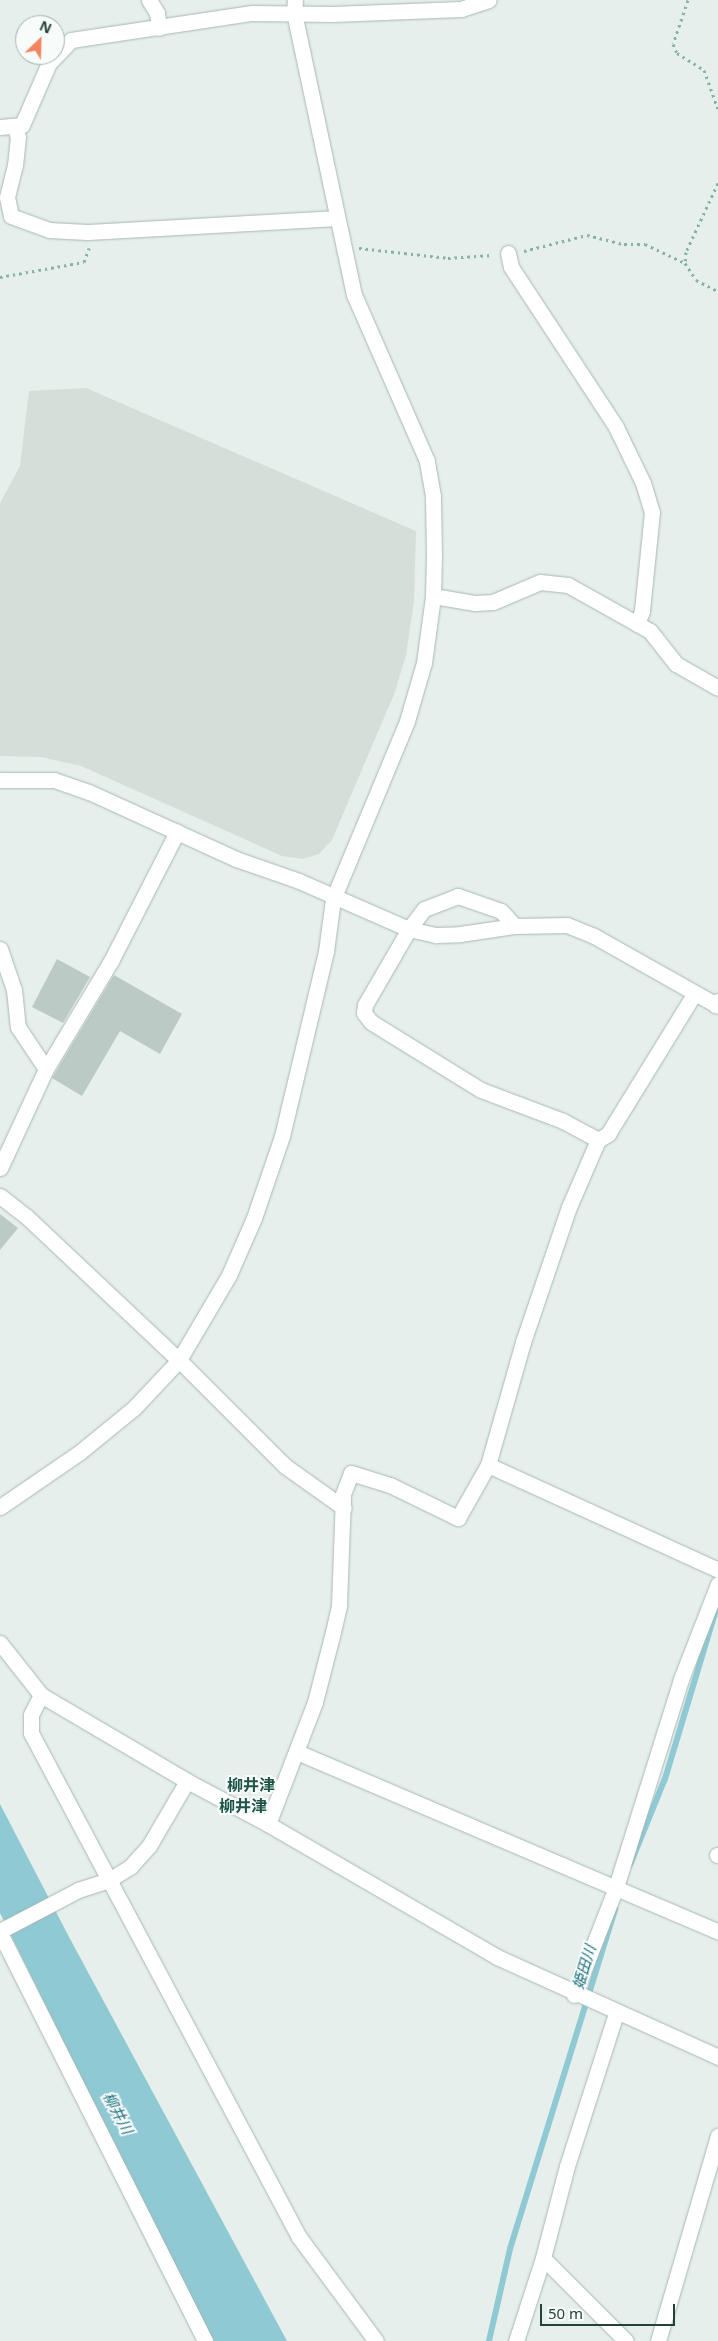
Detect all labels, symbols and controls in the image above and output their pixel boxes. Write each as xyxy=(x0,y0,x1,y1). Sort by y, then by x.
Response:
north arrow xyxy=(15,15,65,65)
text: N xyxy=(37,16,55,38)
district label: 柳井津 xyxy=(227,1775,275,1795)
district label: 柳井津 xyxy=(219,1796,267,1816)
water label: 姫田川 xyxy=(569,1943,599,1991)
water label: 柳井川 xyxy=(99,2089,137,2137)
scale bar xyxy=(543,2294,678,2326)
text: 50 m xyxy=(548,2303,583,2323)

